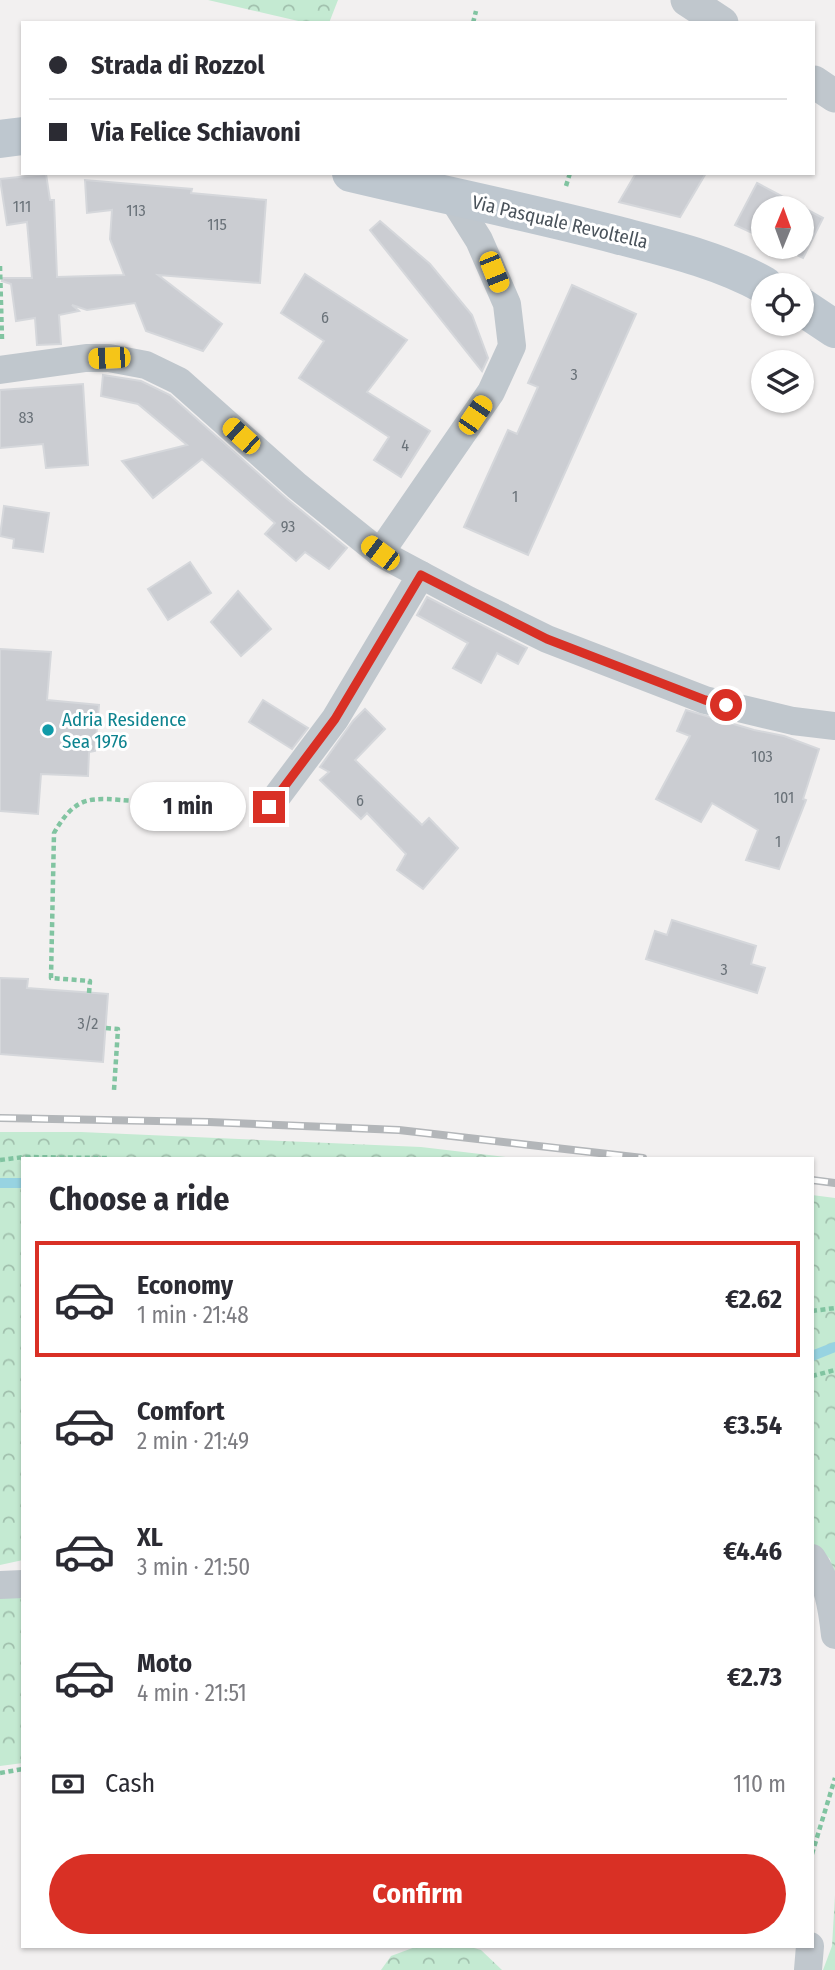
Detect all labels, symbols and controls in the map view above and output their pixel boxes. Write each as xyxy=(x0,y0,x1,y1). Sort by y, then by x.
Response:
text: Strada di Rozzol xyxy=(91,50,265,81)
text: Via Felice Schiavoni xyxy=(91,117,301,148)
street label: Via Pasquale Revoltella xyxy=(470,191,650,253)
north arrow xyxy=(751,196,814,259)
map controls xyxy=(751,196,814,413)
house number: 111 xyxy=(13,197,31,216)
house number: 113 xyxy=(126,201,146,220)
house number: 115 xyxy=(207,215,227,234)
car xyxy=(477,249,512,295)
button: locate xyxy=(751,273,814,336)
house number: 6 xyxy=(321,308,329,327)
car xyxy=(88,347,131,369)
button: layers xyxy=(751,350,814,413)
house number: 3 xyxy=(570,365,578,384)
car xyxy=(455,392,496,438)
house number: 83 xyxy=(18,408,34,427)
car xyxy=(219,414,264,458)
house number: 4 xyxy=(401,436,409,455)
house number: 1 xyxy=(512,487,518,506)
house number: 93 xyxy=(281,517,295,536)
car xyxy=(357,532,404,574)
route start xyxy=(710,689,742,721)
place label: Adria Residence Sea 1976 xyxy=(62,708,186,753)
marker: Adria Residence Sea 1976 xyxy=(40,722,56,738)
house number: 103 xyxy=(751,747,773,766)
callout: 1 min xyxy=(129,782,244,832)
house number: 101 xyxy=(774,788,794,807)
route end xyxy=(253,791,285,823)
house number: 6 xyxy=(356,791,364,810)
text: 1 min xyxy=(163,792,213,820)
house number: 1 xyxy=(775,832,781,851)
house number: 3 xyxy=(720,960,728,979)
house number: 3/2 xyxy=(78,1014,98,1033)
text: Choose a ride xyxy=(49,1180,230,1218)
icon: car xyxy=(53,1268,116,1331)
text: Economy xyxy=(137,1270,233,1301)
text: €2.62 xyxy=(725,1284,782,1315)
text: 1 min · 21:48 xyxy=(137,1301,249,1329)
icon: car xyxy=(53,1394,116,1457)
text: Comfort xyxy=(137,1396,225,1427)
text: €3.54 xyxy=(723,1410,782,1441)
text: 2 min · 21:49 xyxy=(137,1427,249,1455)
icon: car xyxy=(53,1520,116,1583)
text: XL xyxy=(137,1522,163,1553)
text: €4.46 xyxy=(723,1536,782,1567)
text: 3 min · 21:50 xyxy=(137,1553,250,1581)
icon: car xyxy=(53,1646,116,1709)
text: Moto xyxy=(137,1648,192,1679)
text: €2.73 xyxy=(727,1662,782,1693)
text: 4 min · 21:51 xyxy=(137,1679,247,1707)
icon: cash xyxy=(49,1765,87,1803)
text: Cash xyxy=(105,1768,155,1799)
text: 110 m xyxy=(733,1770,786,1798)
button: Confirm xyxy=(49,1854,786,1934)

